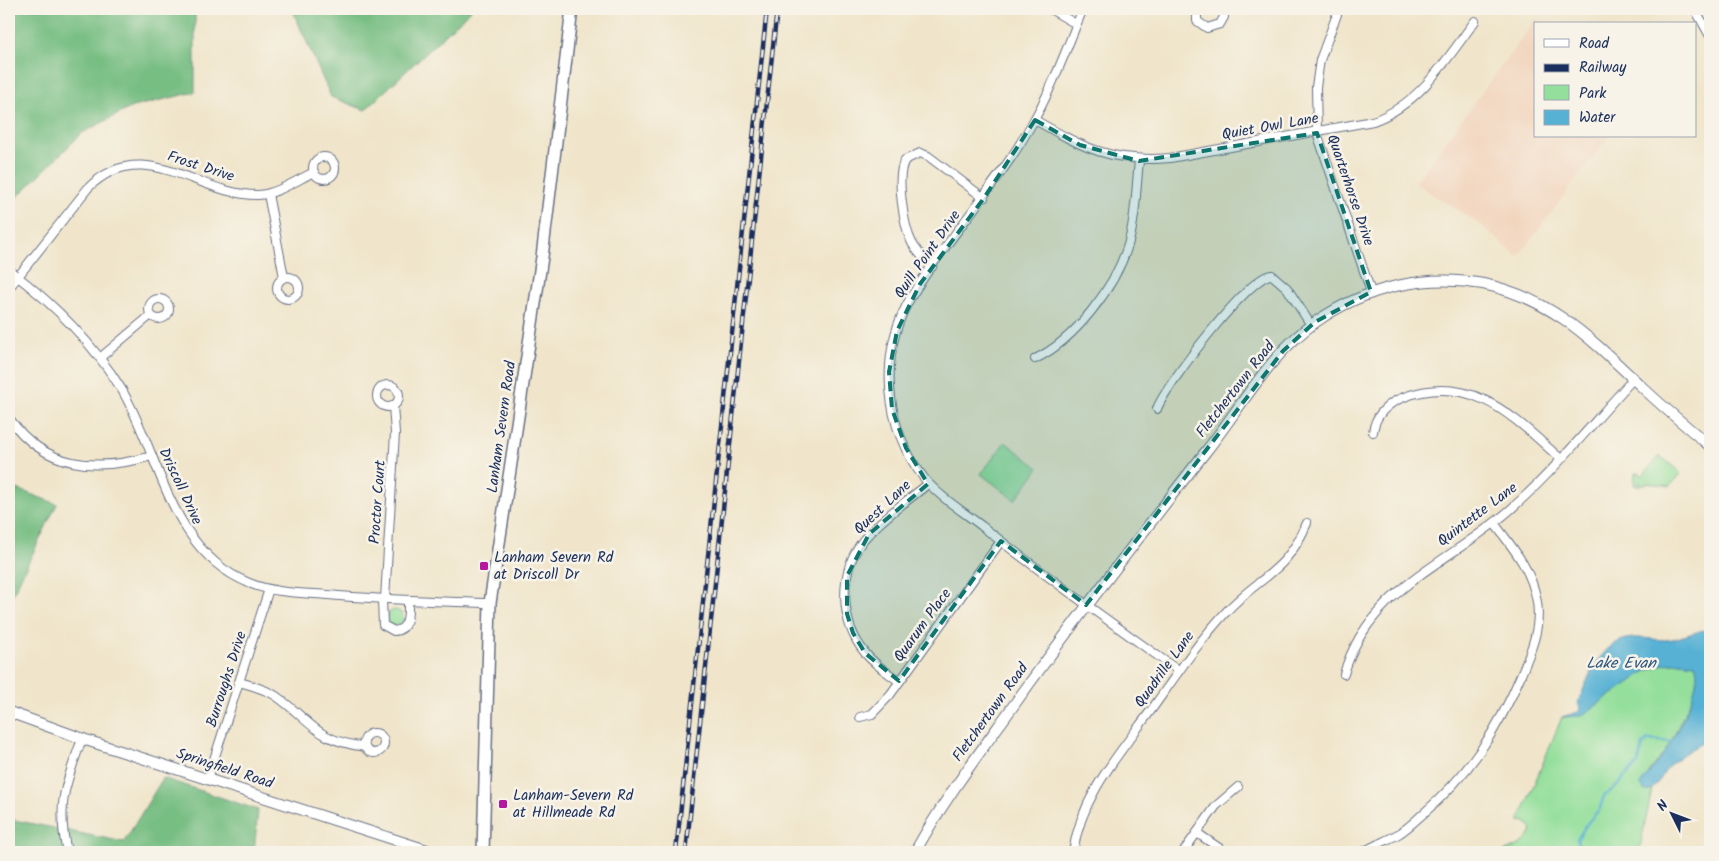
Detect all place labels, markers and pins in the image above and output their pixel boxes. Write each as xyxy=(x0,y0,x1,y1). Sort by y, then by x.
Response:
place label: Lanham Severn Rd at Driscoll Dr xyxy=(494,546,614,587)
marker: Lanham Severn Rd at Driscoll Dr xyxy=(478,560,490,572)
place label: Lanham-Severn Rd at Hillmeade Rd xyxy=(513,784,634,825)
marker: Lanham-Severn Rd at Hillmeade Rd xyxy=(497,798,509,810)

